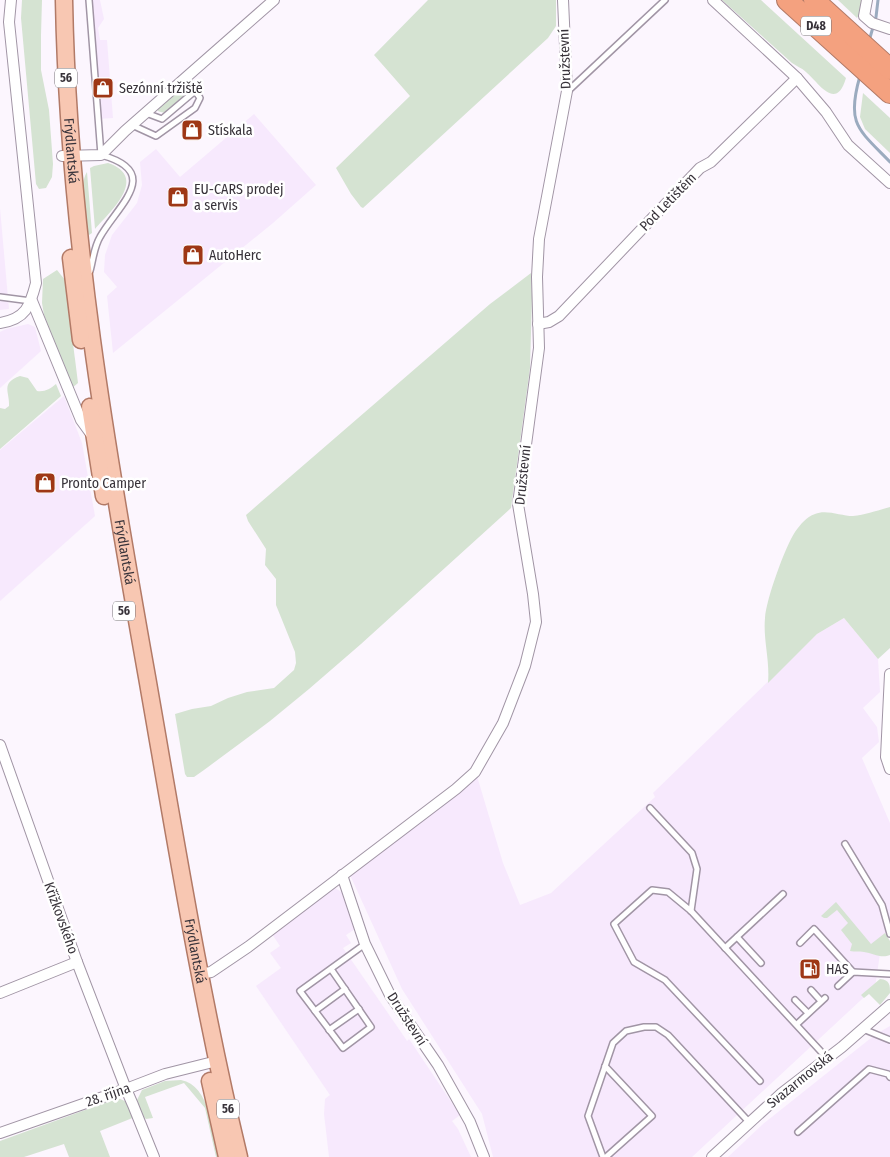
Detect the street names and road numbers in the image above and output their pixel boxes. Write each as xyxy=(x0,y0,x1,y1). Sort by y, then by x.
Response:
road number: D48 xyxy=(801,16,831,36)
street label: Družstevní xyxy=(555,28,575,89)
road number: 56 xyxy=(55,68,77,88)
street label: Frýdlantská xyxy=(61,117,83,185)
street label: Pod Letištěm xyxy=(636,169,700,235)
street label: Družstevní xyxy=(511,444,535,506)
street label: Frýdlantská xyxy=(111,518,139,586)
road number: 56 xyxy=(113,602,135,620)
street label: Křížkovského xyxy=(40,880,82,956)
street label: Frýdlantská xyxy=(181,917,210,985)
street label: Družstevní xyxy=(383,989,431,1049)
street label: Svazarmovská xyxy=(763,1048,837,1112)
street label: 28. října xyxy=(84,1079,133,1110)
road number: 56 xyxy=(217,1100,239,1118)

